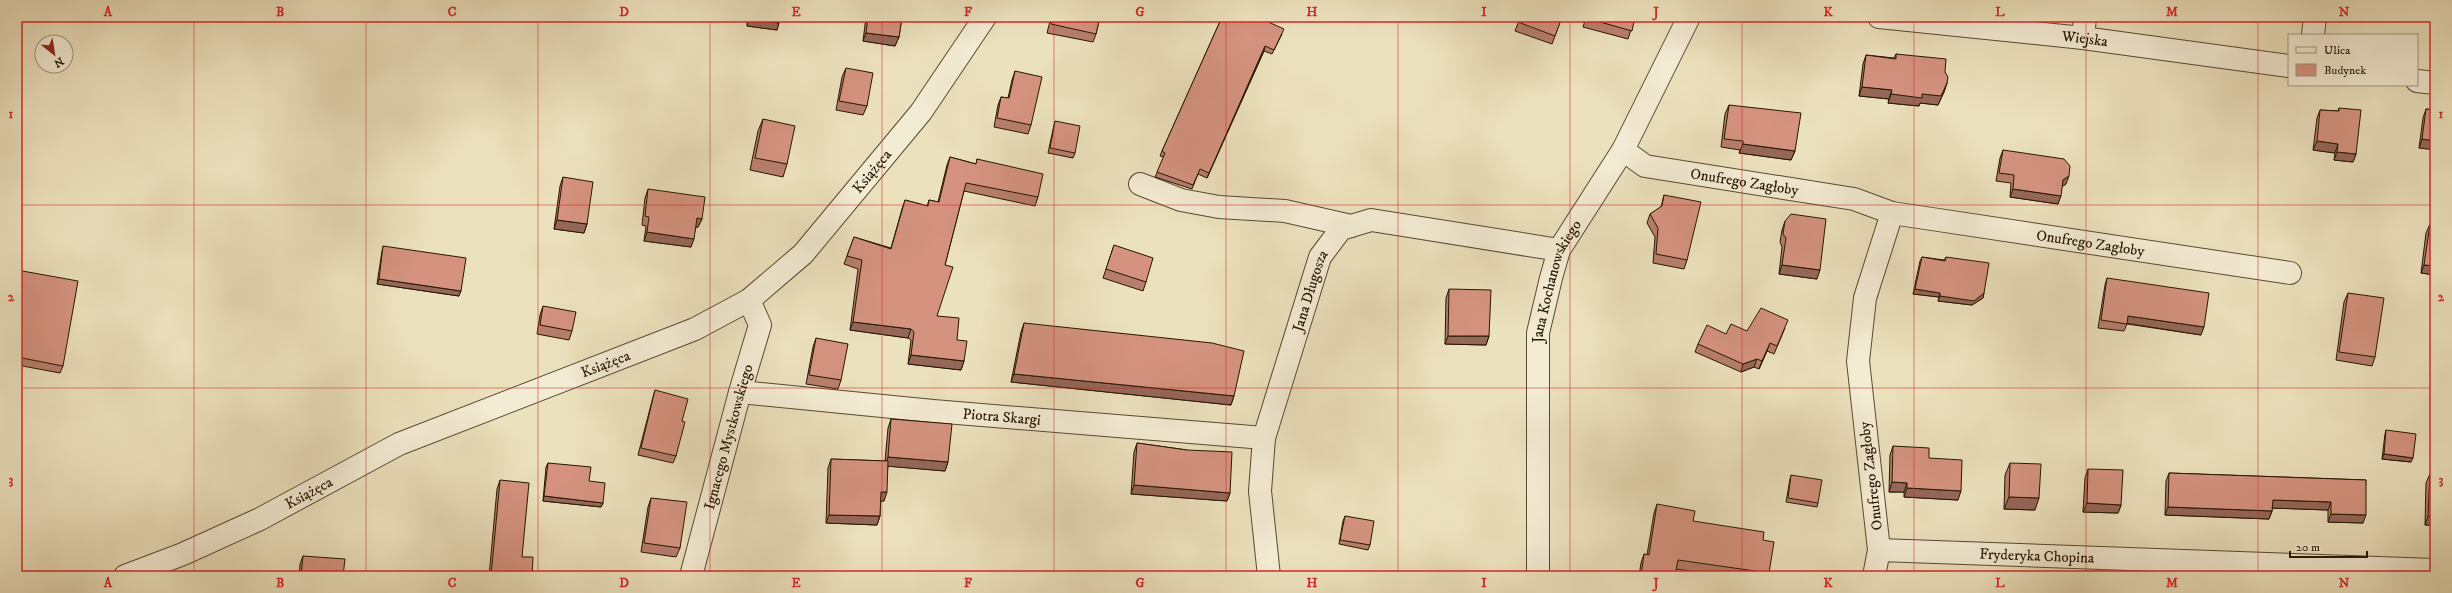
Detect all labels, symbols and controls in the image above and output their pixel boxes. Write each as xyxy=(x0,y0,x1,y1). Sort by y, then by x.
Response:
text: A xyxy=(103,4,113,20)
text: B xyxy=(276,4,284,20)
text: C xyxy=(448,4,457,20)
text: D xyxy=(619,4,629,20)
text: E xyxy=(791,4,801,20)
text: F xyxy=(964,4,973,20)
text: G xyxy=(1135,4,1145,20)
text: H xyxy=(1307,4,1318,20)
text: I xyxy=(1481,4,1487,20)
text: J xyxy=(1651,4,1659,21)
text: K xyxy=(1823,4,1833,20)
text: L xyxy=(1995,4,2005,20)
text: M xyxy=(2166,4,2178,20)
text: N xyxy=(2339,4,2350,20)
street label: Wiejska xyxy=(2060,26,2110,51)
north arrow xyxy=(34,34,74,74)
legend xyxy=(2288,34,2418,86)
text: Ulica xyxy=(2324,43,2351,58)
text: N xyxy=(51,53,66,70)
text: Budynek xyxy=(2324,63,2366,78)
text: 1 xyxy=(9,106,14,122)
text: 1 xyxy=(2439,106,2444,122)
street label: Książęca xyxy=(848,145,896,197)
street label: Onufrego Zagłoby xyxy=(1689,164,1801,200)
street label: Jana Kochanowskiego xyxy=(1529,216,1585,345)
street label: Onufrego Zagłoby xyxy=(2035,225,2147,261)
street label: Jana Długosza xyxy=(1287,245,1332,336)
text: 2 xyxy=(8,289,15,305)
text: 2 xyxy=(2438,289,2445,305)
street label: Książęca xyxy=(578,345,633,382)
street label: Ignacego Mystkowskiego xyxy=(700,362,757,512)
street label: Piotra Skargi xyxy=(962,404,1042,429)
street label: Onufrego Zagłoby xyxy=(1855,420,1887,531)
text: 3 xyxy=(9,472,14,488)
street label: Książęca xyxy=(282,472,336,513)
text: 3 xyxy=(2439,472,2444,488)
scale bar xyxy=(2290,533,2367,559)
text: 20 m xyxy=(2296,540,2320,555)
street label: Fryderyka Chopina xyxy=(1979,544,2095,567)
text: A xyxy=(103,575,113,591)
text: B xyxy=(276,575,284,591)
text: C xyxy=(448,575,457,591)
text: D xyxy=(619,575,629,591)
text: E xyxy=(791,575,801,591)
text: F xyxy=(964,575,973,591)
text: G xyxy=(1135,575,1145,591)
text: H xyxy=(1307,575,1318,591)
text: I xyxy=(1481,575,1487,591)
text: J xyxy=(1651,575,1659,592)
text: K xyxy=(1823,575,1833,591)
text: L xyxy=(1995,575,2005,591)
text: M xyxy=(2166,575,2178,591)
text: N xyxy=(2339,575,2350,591)

